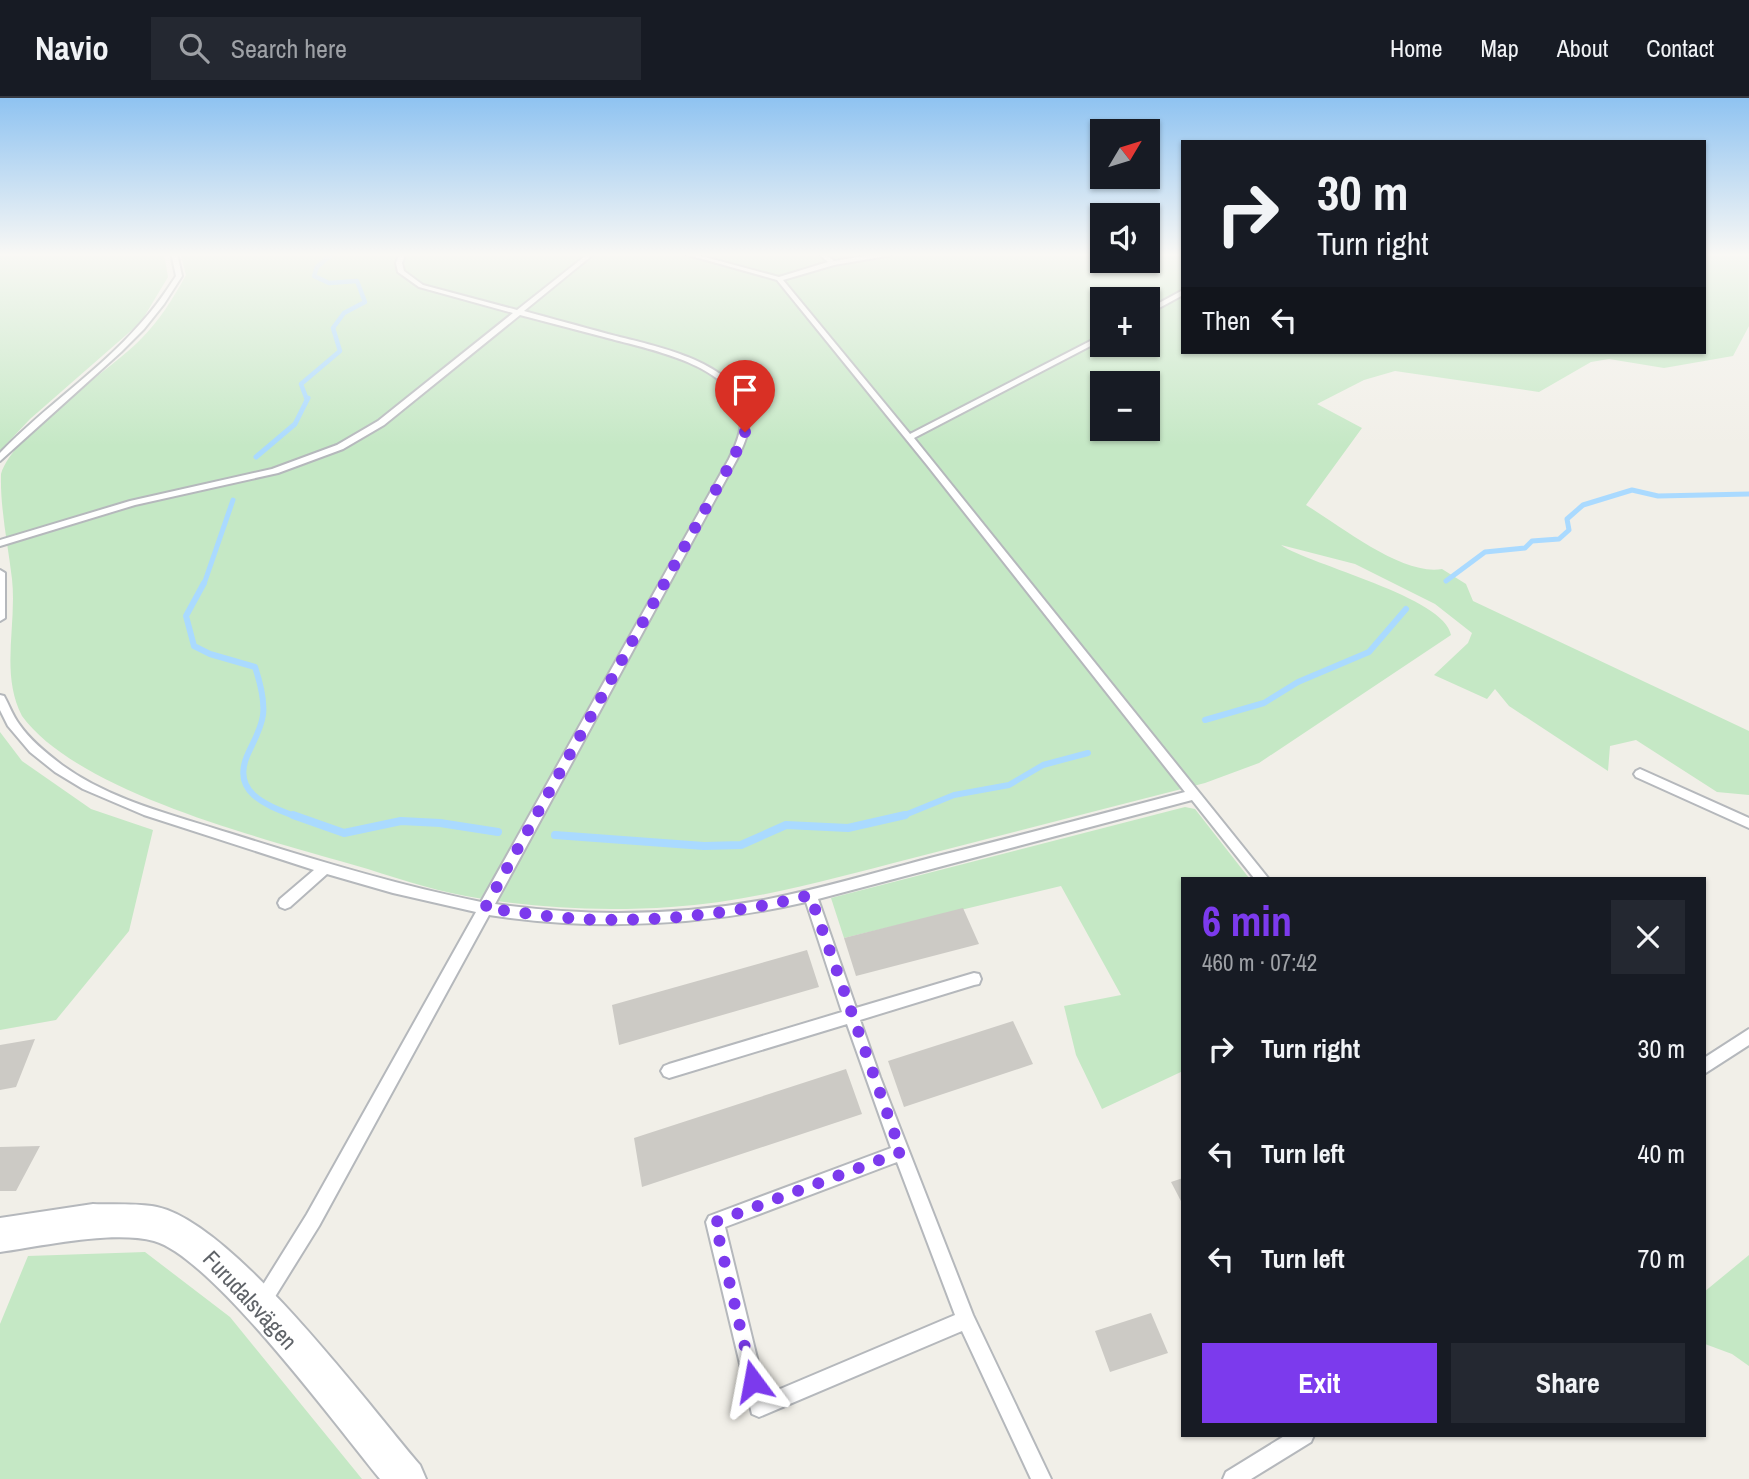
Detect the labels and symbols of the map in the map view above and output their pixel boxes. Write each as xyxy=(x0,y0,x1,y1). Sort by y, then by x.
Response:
north arrow xyxy=(1090,119,1160,189)
pin xyxy=(715,360,775,432)
street label: Furudalsvägen xyxy=(196,1243,304,1356)
position arrow xyxy=(716,1344,790,1418)

